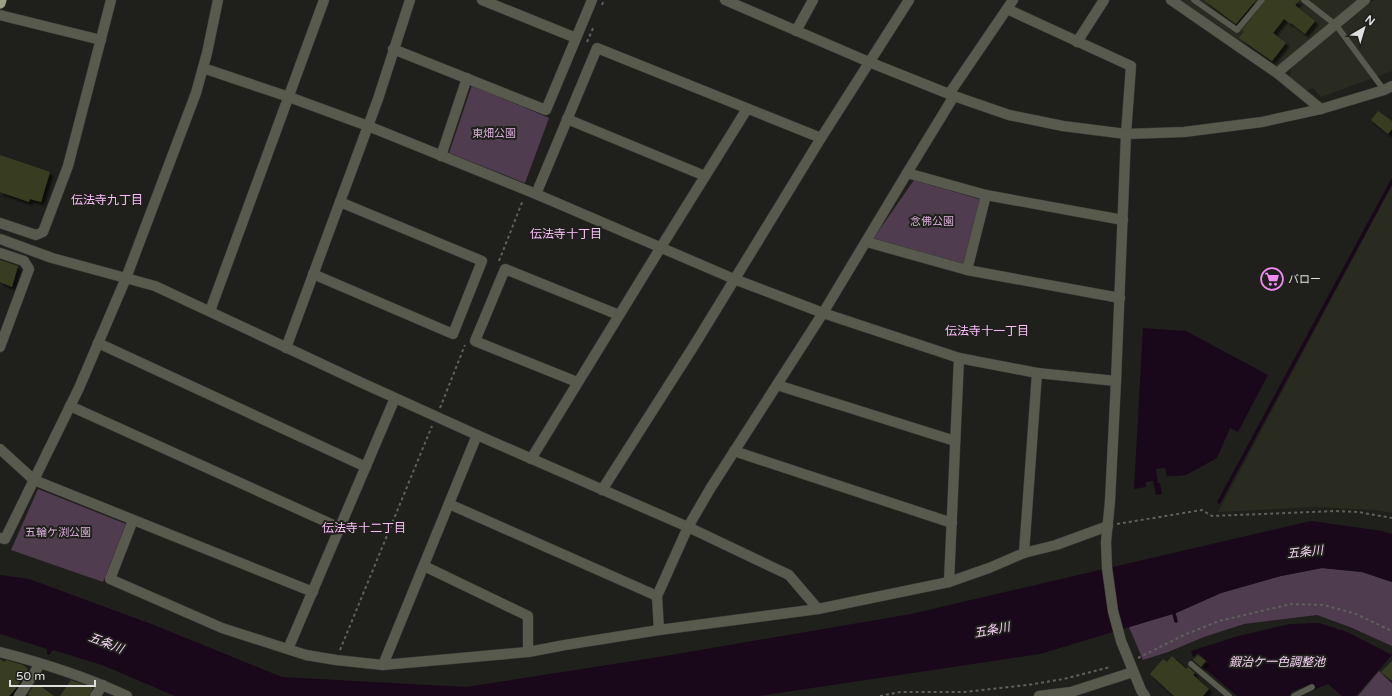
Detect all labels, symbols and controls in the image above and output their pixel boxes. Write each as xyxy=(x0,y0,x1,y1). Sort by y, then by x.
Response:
north arrow xyxy=(1344,8,1384,48)
text: N xyxy=(1362,13,1377,28)
park label: 東畑公園 xyxy=(472,127,516,140)
district label: 伝法寺九丁目 xyxy=(71,193,143,207)
park label: 念佛公園 xyxy=(910,215,954,228)
district label: 伝法寺十丁目 xyxy=(530,227,602,241)
supermarket icon: バロー xyxy=(1259,266,1285,292)
place label: バロー xyxy=(1288,273,1321,286)
district label: 伝法寺十一丁目 xyxy=(945,324,1029,338)
district label: 伝法寺十二丁目 xyxy=(322,521,406,535)
park label: 五輪ケ渕公園 xyxy=(25,526,91,539)
water label: 五条川 xyxy=(1286,543,1326,561)
water label: 五条川 xyxy=(973,619,1013,640)
water label: 五条川 xyxy=(87,630,127,657)
water label: 鍜治ケ一色調整池 xyxy=(1229,655,1326,669)
scale bar xyxy=(10,662,95,688)
text: 50 m xyxy=(16,669,45,683)

